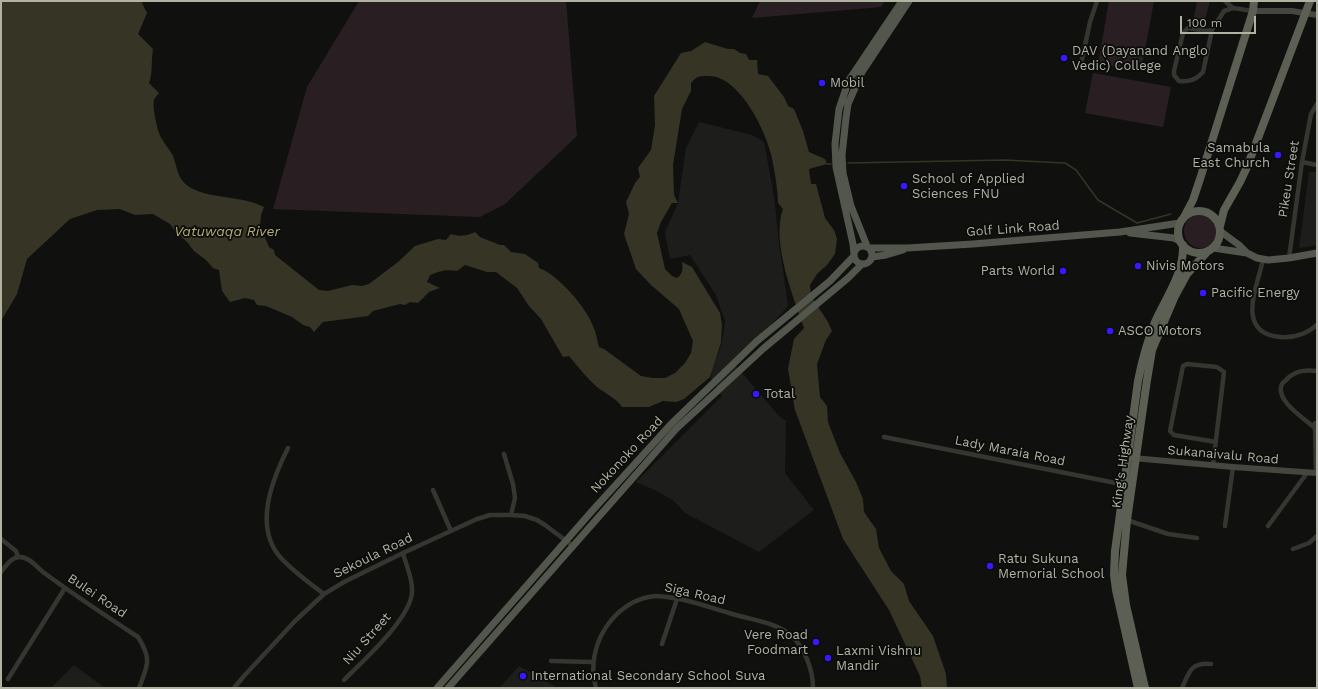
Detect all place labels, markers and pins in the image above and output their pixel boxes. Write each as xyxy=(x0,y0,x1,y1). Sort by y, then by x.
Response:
place label: DAV (Dayanand Anglo Vedic) College xyxy=(1072,43,1208,74)
marker: DAV (Dayanand Anglo Vedic) College xyxy=(1059,53,1069,63)
place label: Mobil xyxy=(830,75,864,91)
marker: Mobil xyxy=(817,78,827,88)
place label: Samabula East Church xyxy=(1192,140,1270,171)
marker: Samabula East Church xyxy=(1273,150,1283,160)
place label: School of Applied Sciences FNU xyxy=(912,171,1025,202)
marker: School of Applied Sciences FNU xyxy=(899,181,909,191)
place label: Nivis Motors xyxy=(1146,258,1224,274)
marker: Nivis Motors xyxy=(1133,261,1143,271)
place label: Parts World xyxy=(981,263,1055,279)
marker: Parts World xyxy=(1058,266,1068,276)
place label: Pacific Energy xyxy=(1211,285,1300,301)
marker: Pacific Energy xyxy=(1198,288,1208,298)
place label: ASCO Motors xyxy=(1118,323,1202,339)
marker: ASCO Motors xyxy=(1105,326,1115,336)
place label: Total xyxy=(764,386,795,402)
marker: Total xyxy=(751,389,761,399)
place label: Ratu Sukuna Memorial School xyxy=(998,551,1104,582)
marker: Ratu Sukuna Memorial School xyxy=(985,561,995,571)
place label: Vere Road Foodmart xyxy=(744,627,808,658)
marker: Vere Road Foodmart xyxy=(811,637,821,647)
place label: Laxmi Vishnu Mandir xyxy=(836,643,921,674)
marker: Laxmi Vishnu Mandir xyxy=(823,653,833,663)
place label: International Secondary School Suva xyxy=(531,668,765,684)
marker: International Secondary School Suva xyxy=(518,671,528,681)

